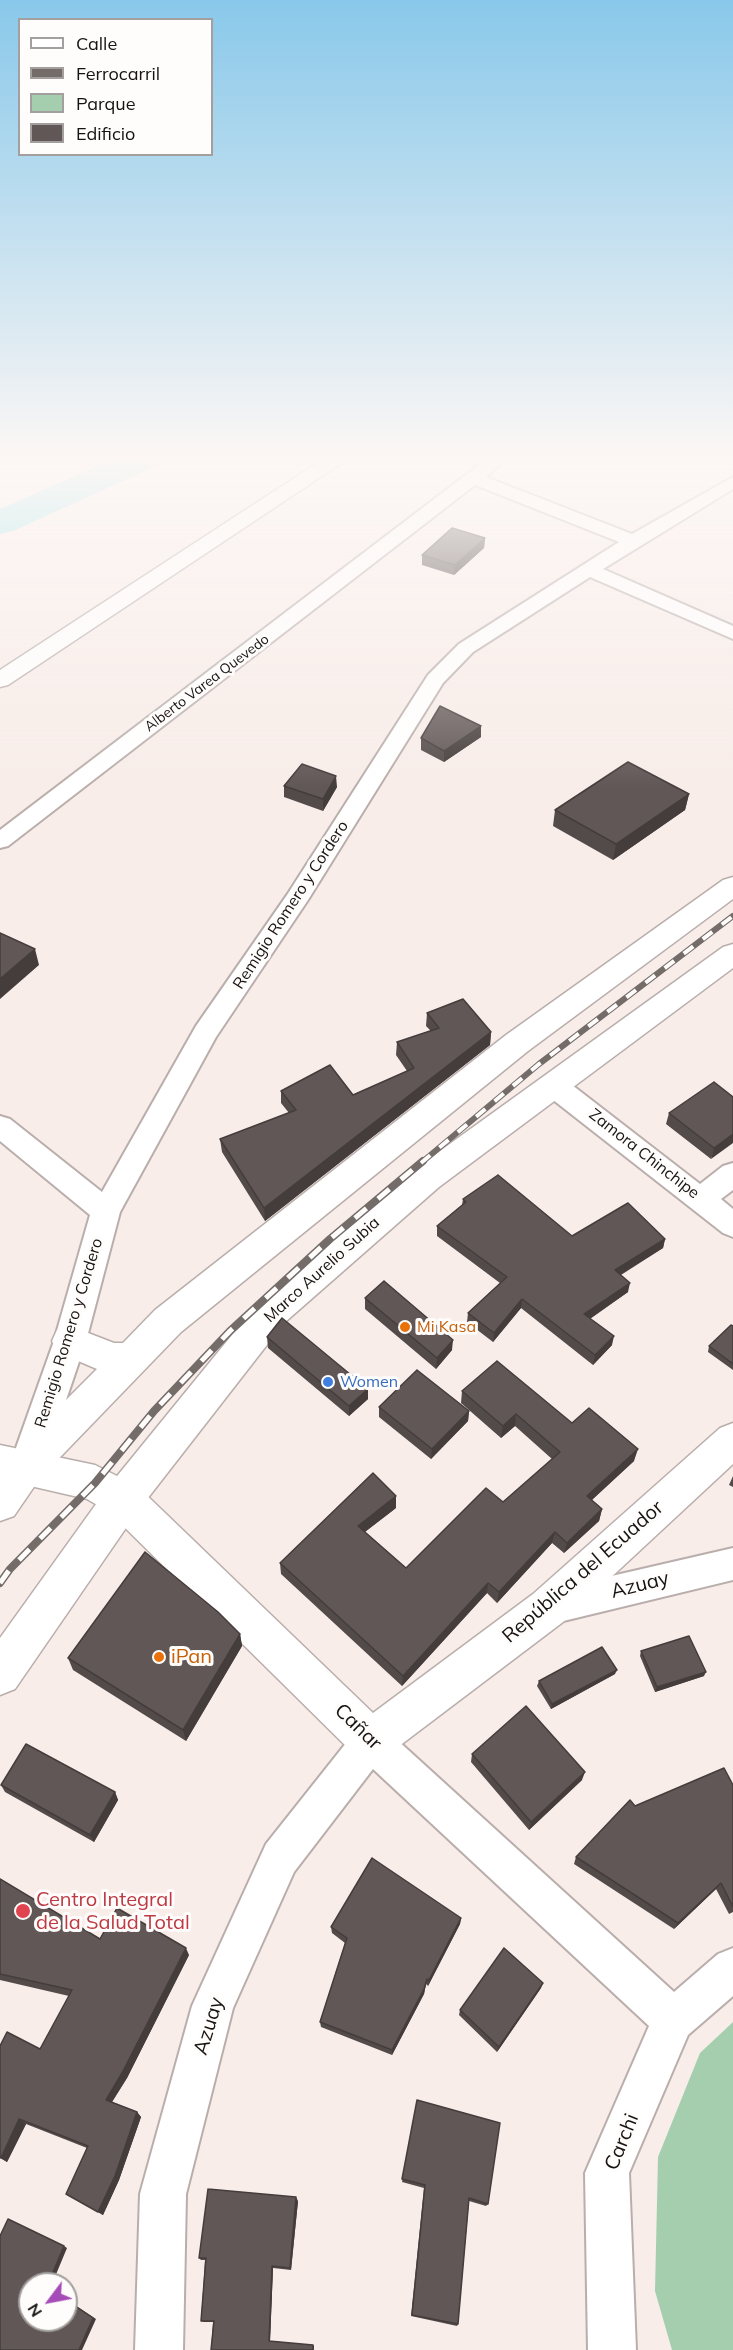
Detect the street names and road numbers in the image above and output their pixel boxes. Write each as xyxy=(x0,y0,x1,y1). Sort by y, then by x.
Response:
street label: Alberto Varea Quevedo xyxy=(142,631,272,735)
street label: Remigio Romero y Cordero xyxy=(229,817,353,993)
street label: Zamora Chinchipe xyxy=(585,1105,703,1203)
street label: Marco Aurelio Subia xyxy=(260,1213,384,1327)
street label: Remigio Romero y Cordero xyxy=(31,1236,107,1430)
street label: República del Ecuador xyxy=(498,1496,668,1648)
street label: Azuay xyxy=(608,1566,672,1604)
street label: Cañar xyxy=(329,1699,387,1755)
street label: Azuay xyxy=(189,1994,229,2058)
street label: Carchi xyxy=(600,2110,644,2174)

